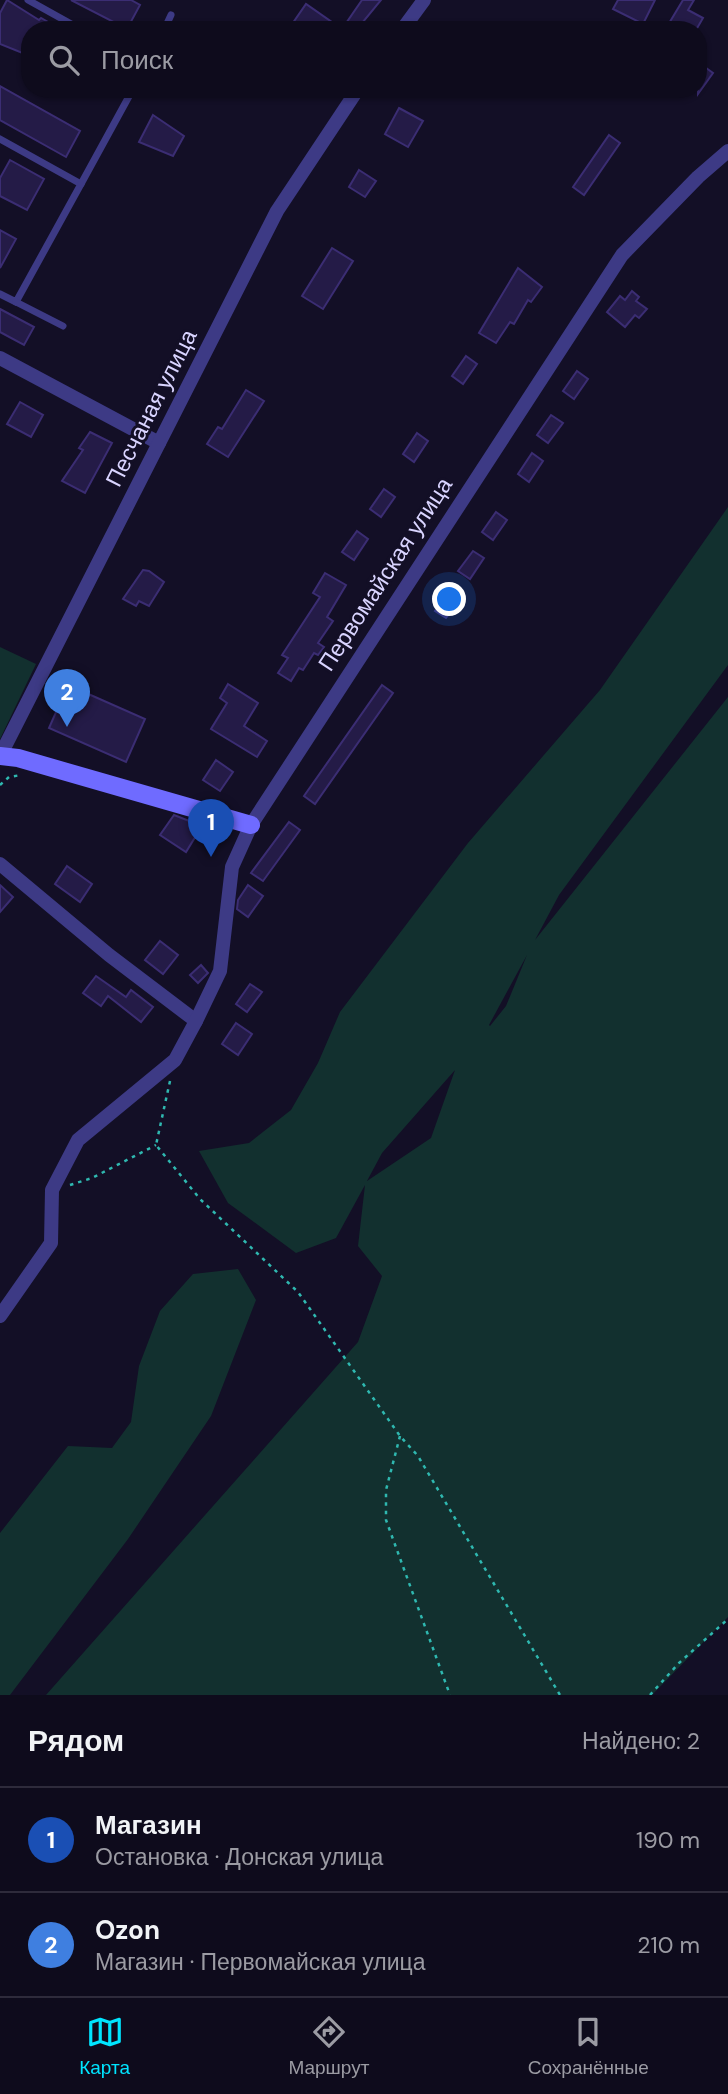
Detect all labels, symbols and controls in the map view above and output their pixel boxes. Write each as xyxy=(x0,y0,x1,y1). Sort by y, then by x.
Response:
search box xyxy=(21,21,707,98)
icon: search xyxy=(45,41,83,79)
text: Поиск xyxy=(101,43,173,77)
street label: Песчаная улица xyxy=(98,324,204,492)
street label: Первомайская улица xyxy=(311,471,459,677)
your location xyxy=(432,582,466,616)
pin: 2 xyxy=(44,669,90,727)
pin: 1 xyxy=(188,799,234,857)
text: Рядом xyxy=(28,1721,124,1760)
text: Найдено: 2 xyxy=(582,1726,700,1756)
text: Магазин xyxy=(95,1808,202,1842)
text: 1 xyxy=(47,1825,55,1855)
text: 190 m xyxy=(636,1825,700,1855)
text: Остановка · Донская улица xyxy=(95,1842,383,1872)
text: Ozon xyxy=(95,1913,160,1947)
text: 2 xyxy=(44,1930,58,1960)
text: 210 m xyxy=(637,1930,700,1960)
text: Магазин · Первомайская улица xyxy=(95,1947,426,1977)
tab: Карта xyxy=(79,2013,130,2080)
tab: Маршрут xyxy=(288,2013,369,2080)
tab: Сохранённые xyxy=(528,2013,649,2080)

